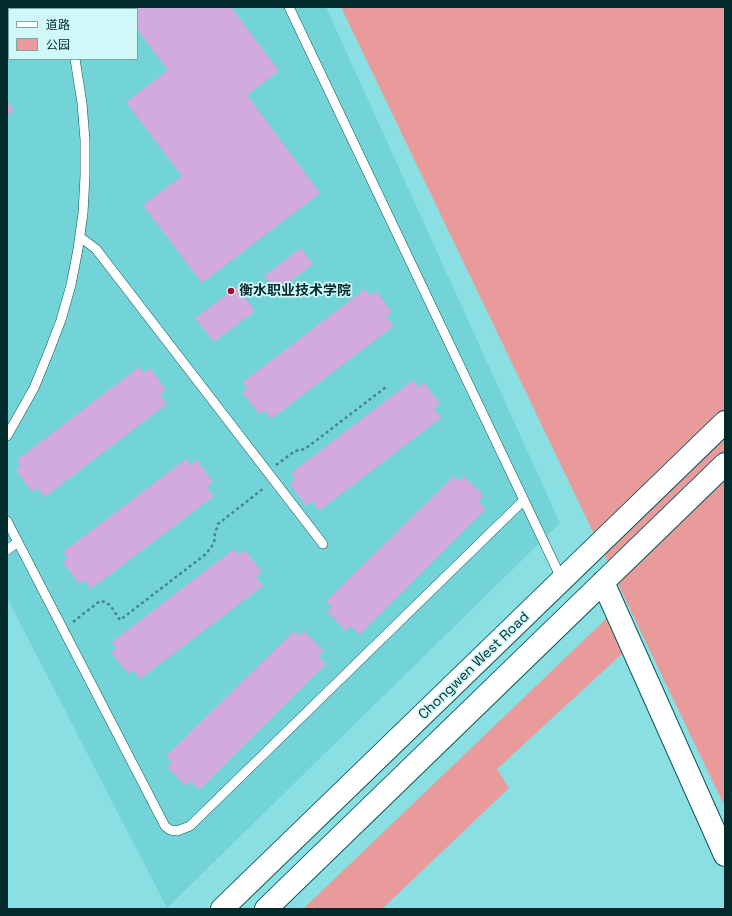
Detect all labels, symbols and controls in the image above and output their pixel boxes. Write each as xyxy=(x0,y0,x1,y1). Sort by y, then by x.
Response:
legend xyxy=(8,8,138,60)
text: 道路 xyxy=(46,17,70,33)
text: 公园 xyxy=(46,37,70,53)
place label: 衡水职业技术学院 xyxy=(239,283,351,299)
marker: 衡水职业技术学院 xyxy=(226,286,236,296)
street label: Chongwen West Road xyxy=(415,609,533,723)

